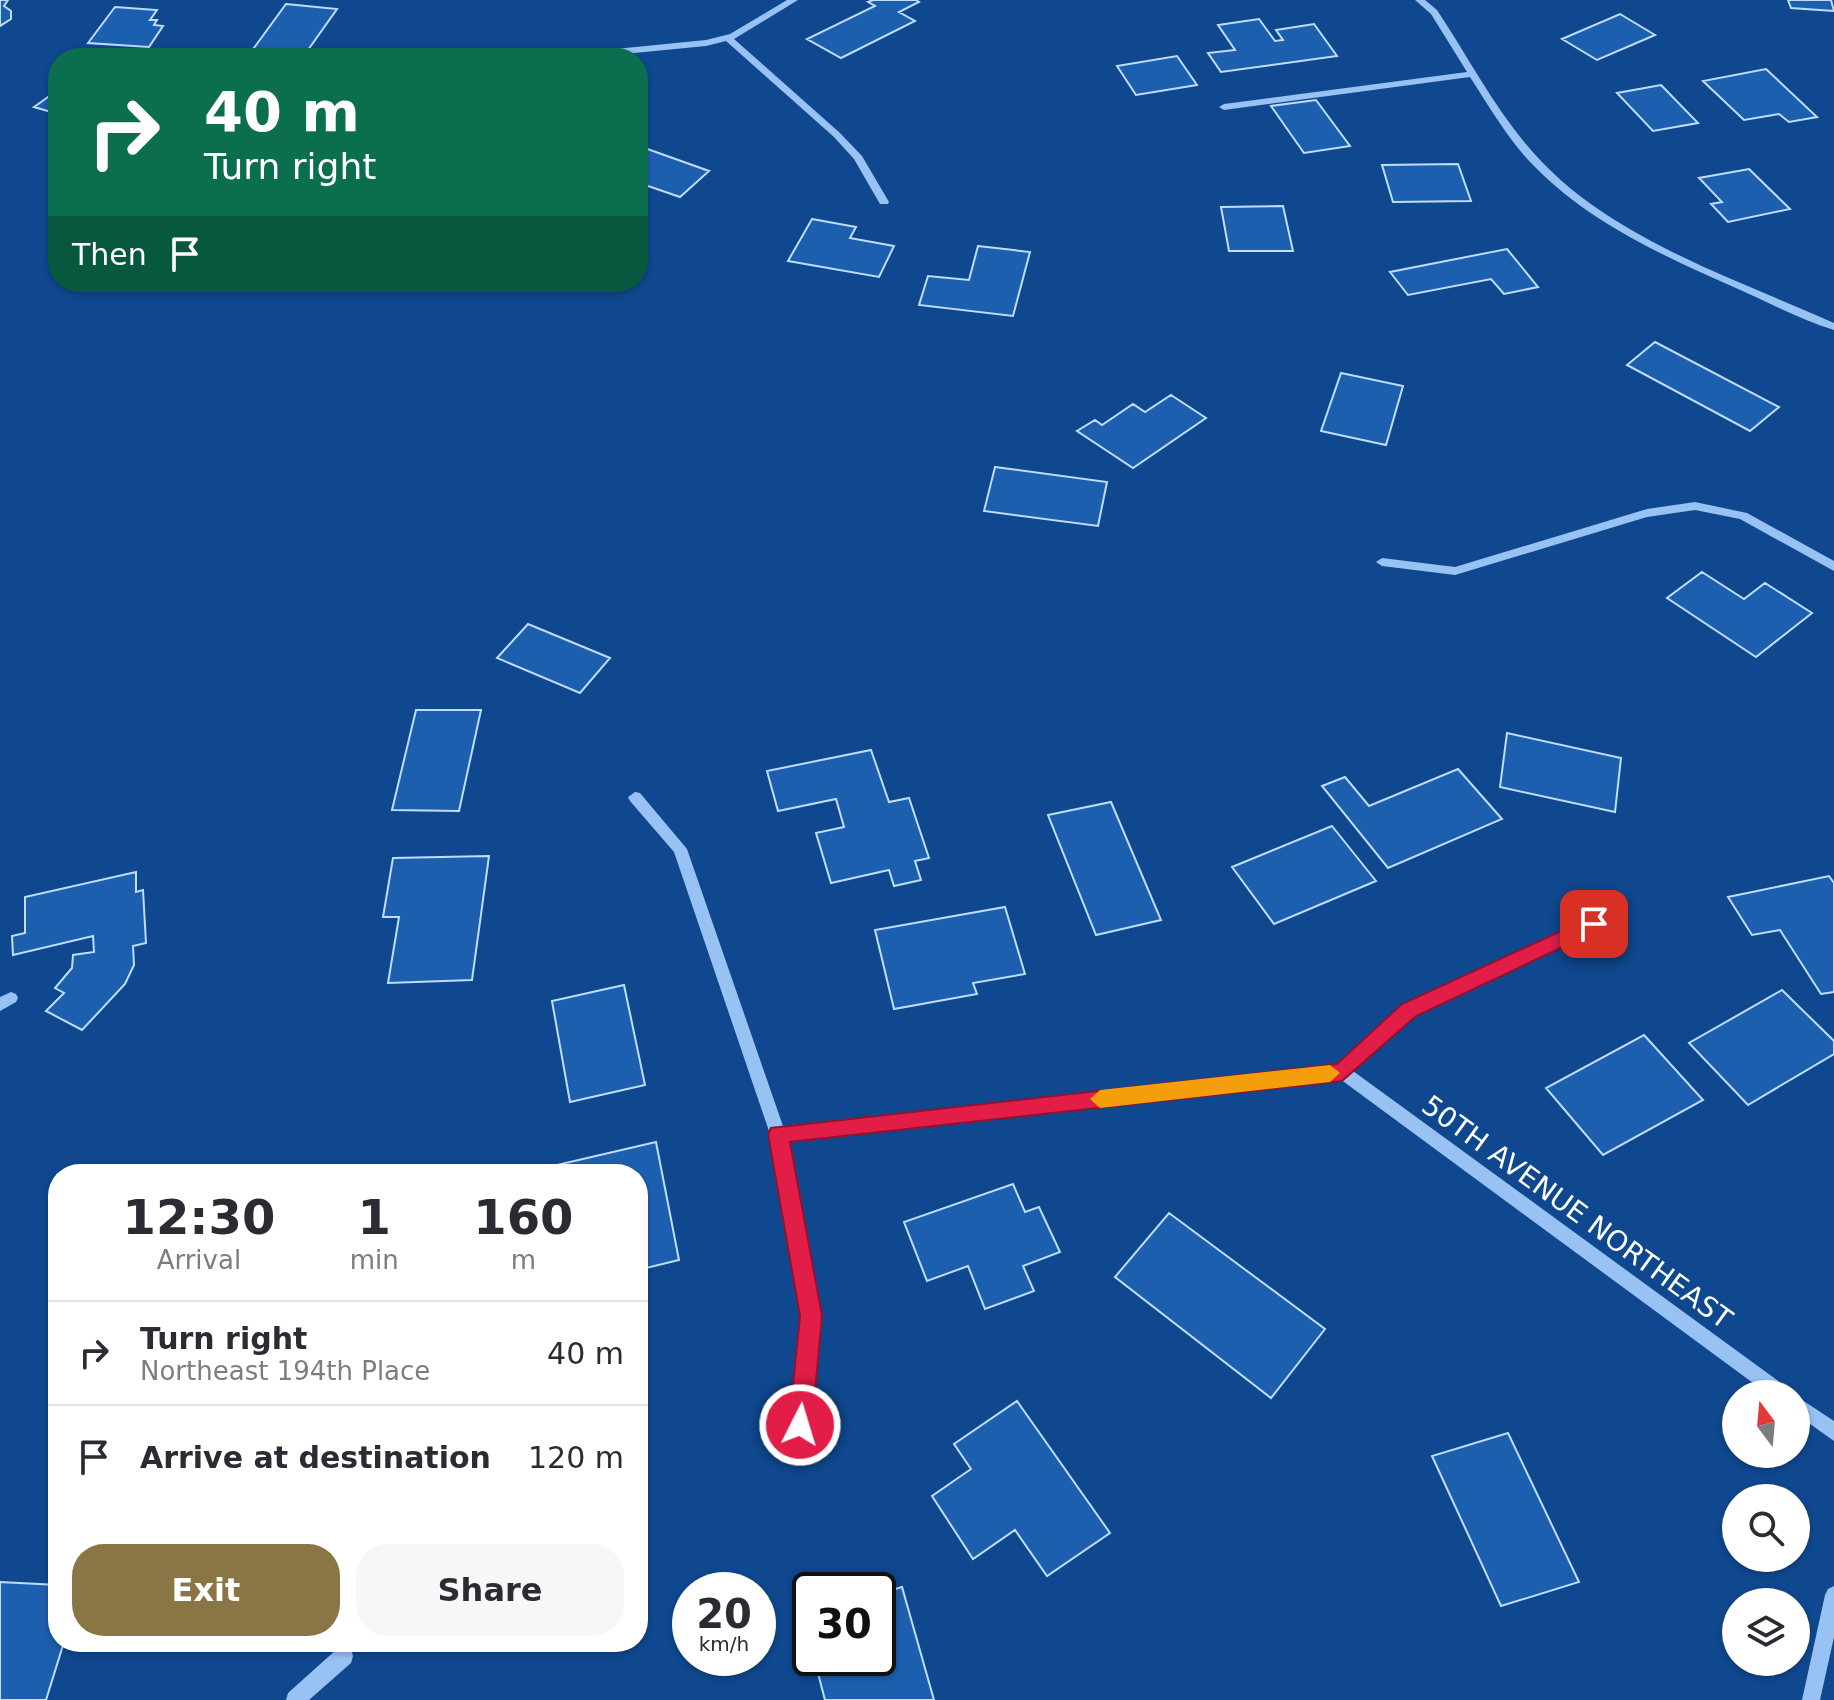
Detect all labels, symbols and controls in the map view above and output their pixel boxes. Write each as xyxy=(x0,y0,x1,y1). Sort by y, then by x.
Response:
text: 40 m xyxy=(204,79,360,144)
icon: right xyxy=(72,80,176,184)
text: Turn right xyxy=(204,146,376,187)
icon: arrive xyxy=(163,232,207,276)
text: Then xyxy=(72,237,147,272)
pin xyxy=(1560,890,1628,958)
icon: arrive xyxy=(1572,902,1616,946)
street label: 50TH AVENUE NORTHEAST xyxy=(1416,1088,1739,1336)
text: 12:30 xyxy=(122,1189,275,1245)
text: 1 xyxy=(358,1189,391,1245)
text: 160 xyxy=(473,1189,573,1245)
text: Arrival xyxy=(157,1245,241,1275)
text: min xyxy=(350,1245,399,1275)
text: m xyxy=(511,1245,536,1275)
text: Turn right xyxy=(140,1321,307,1356)
icon: right xyxy=(72,1331,116,1375)
text: 40 m xyxy=(547,1336,624,1371)
text: Northeast 194th Place xyxy=(140,1356,430,1386)
north arrow xyxy=(1722,1380,1810,1468)
map controls xyxy=(1722,1380,1810,1676)
position arrow xyxy=(758,1383,842,1467)
icon: arrive xyxy=(72,1435,116,1479)
text: Arrive at destination xyxy=(140,1440,491,1475)
text: 120 m xyxy=(528,1440,624,1475)
button: search xyxy=(1722,1484,1810,1572)
button: Exit xyxy=(72,1544,340,1636)
button: Share xyxy=(356,1544,624,1636)
speed limit sign: 30 xyxy=(792,1572,896,1676)
button: layers xyxy=(1722,1588,1810,1676)
text: 20 xyxy=(696,1591,752,1637)
text: km/h xyxy=(699,1632,749,1656)

